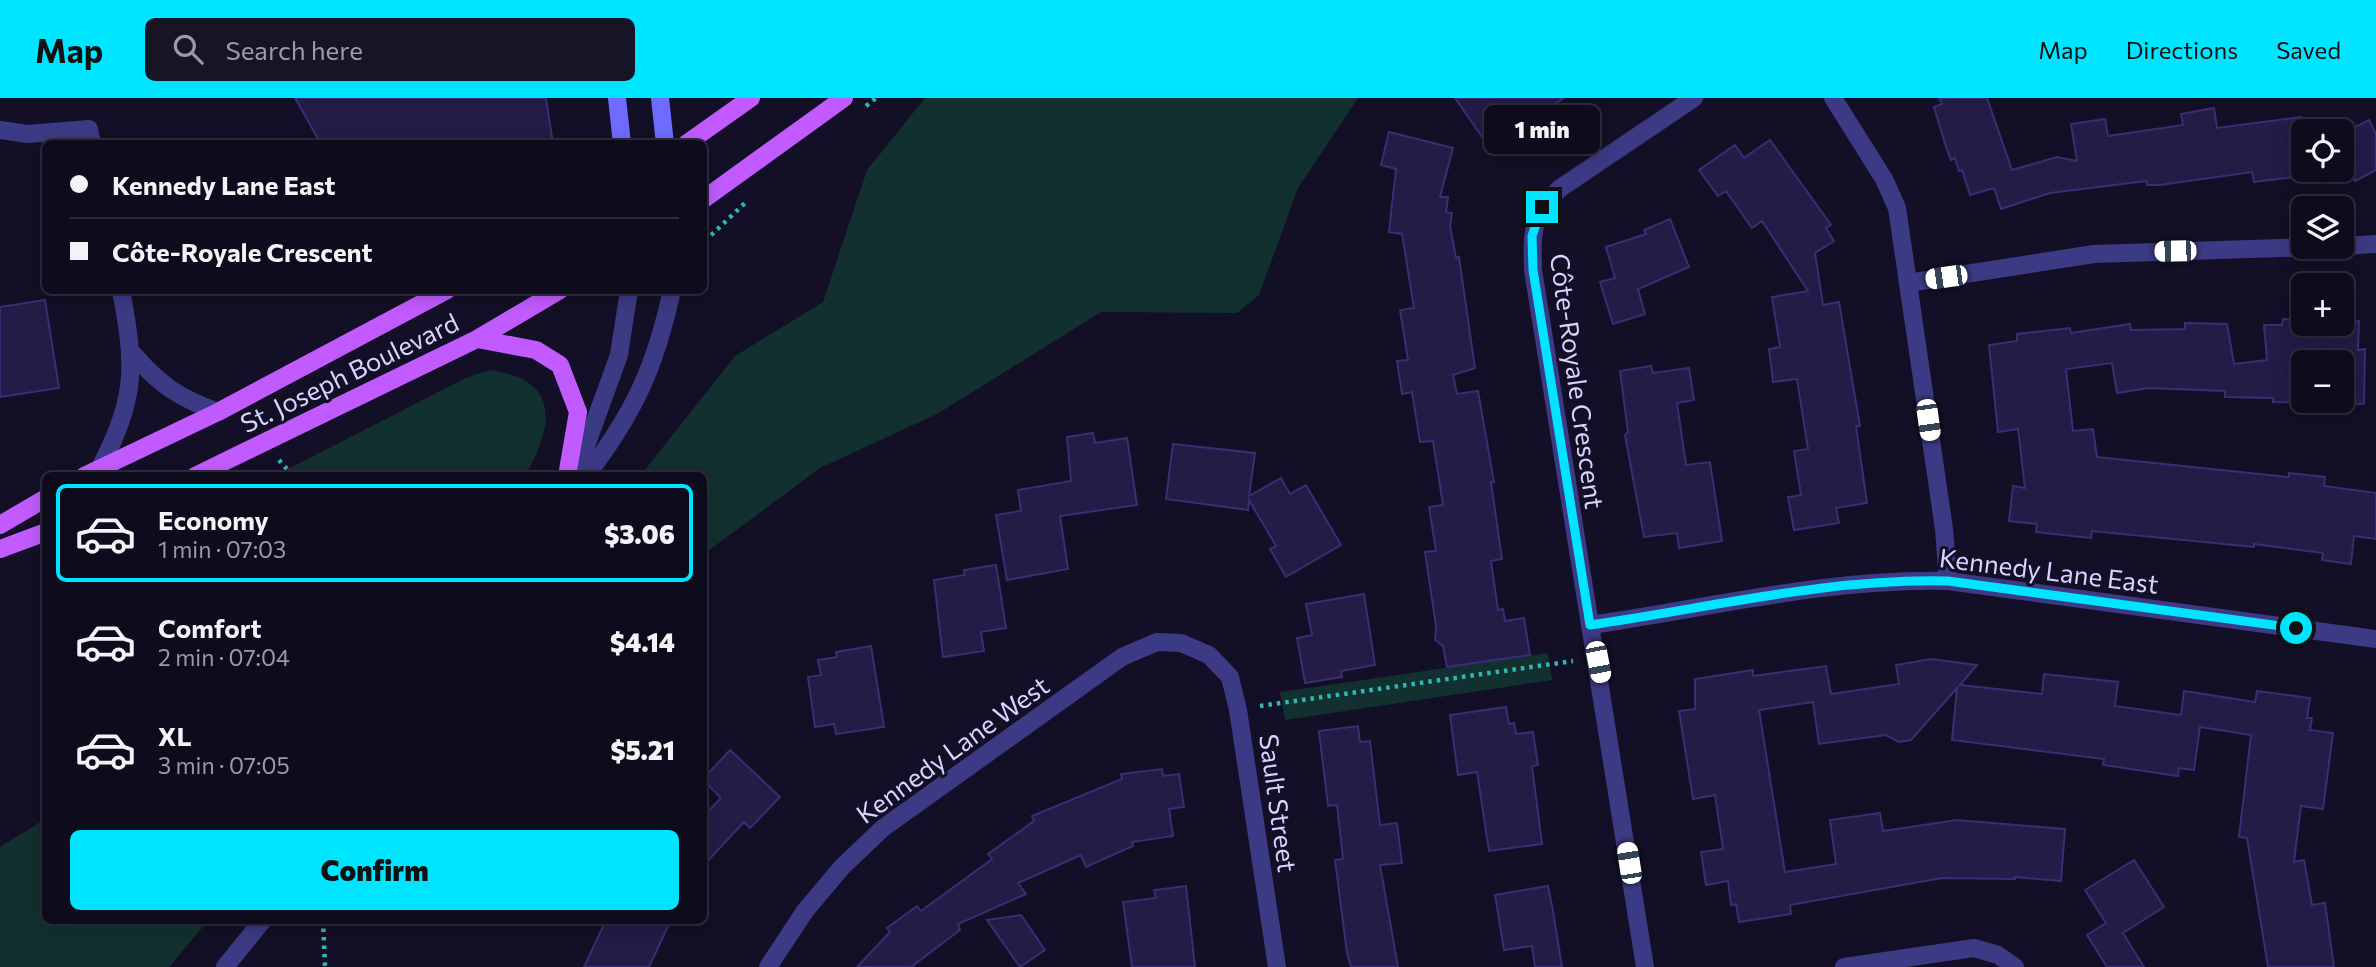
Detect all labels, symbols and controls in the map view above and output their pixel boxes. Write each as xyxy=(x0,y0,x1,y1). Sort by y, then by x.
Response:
search box xyxy=(145,18,635,81)
text: Map xyxy=(35,29,103,70)
icon: search xyxy=(169,30,207,68)
text: Search here xyxy=(225,34,363,65)
text: Map xyxy=(2038,35,2088,64)
text: Directions xyxy=(2126,35,2238,64)
text: Saved xyxy=(2276,35,2341,64)
callout: 1 min xyxy=(1484,105,1600,154)
text: 1 min xyxy=(1514,115,1570,143)
map controls xyxy=(2291,119,2354,413)
button: locate xyxy=(2291,119,2354,182)
text: Kennedy Lane East xyxy=(112,169,336,200)
route end xyxy=(1526,191,1558,223)
button: layers xyxy=(2291,196,2354,259)
text: Côte-Royale Crescent xyxy=(112,236,373,267)
car xyxy=(2154,240,2197,262)
street label: Côte-Royale Crescent xyxy=(1545,251,1611,511)
car xyxy=(1924,264,1969,290)
button: + xyxy=(2291,273,2354,336)
street label: St. Joseph Boulevard xyxy=(235,306,463,438)
button: − xyxy=(2291,350,2354,413)
car xyxy=(1915,398,1942,442)
icon: car xyxy=(74,502,137,565)
text: Economy xyxy=(158,504,269,535)
text: $3.06 xyxy=(604,518,675,549)
text: 1 min · 07:03 xyxy=(158,535,286,563)
street label: Kennedy Lane East xyxy=(1938,541,2160,599)
icon: car xyxy=(74,610,137,673)
text: Comfort xyxy=(158,612,261,643)
route start xyxy=(2280,612,2312,644)
text: $4.14 xyxy=(610,626,675,657)
car xyxy=(1584,639,1613,685)
text: 2 min · 07:04 xyxy=(158,643,290,671)
street label: Kennedy Lane West xyxy=(850,669,1054,829)
icon: car xyxy=(74,718,137,781)
text: XL xyxy=(158,720,192,751)
street label: Sault Street xyxy=(1254,732,1304,874)
text: $5.21 xyxy=(610,734,675,765)
text: 3 min · 07:05 xyxy=(158,751,290,779)
button: Confirm xyxy=(70,830,679,910)
car xyxy=(1616,841,1643,885)

